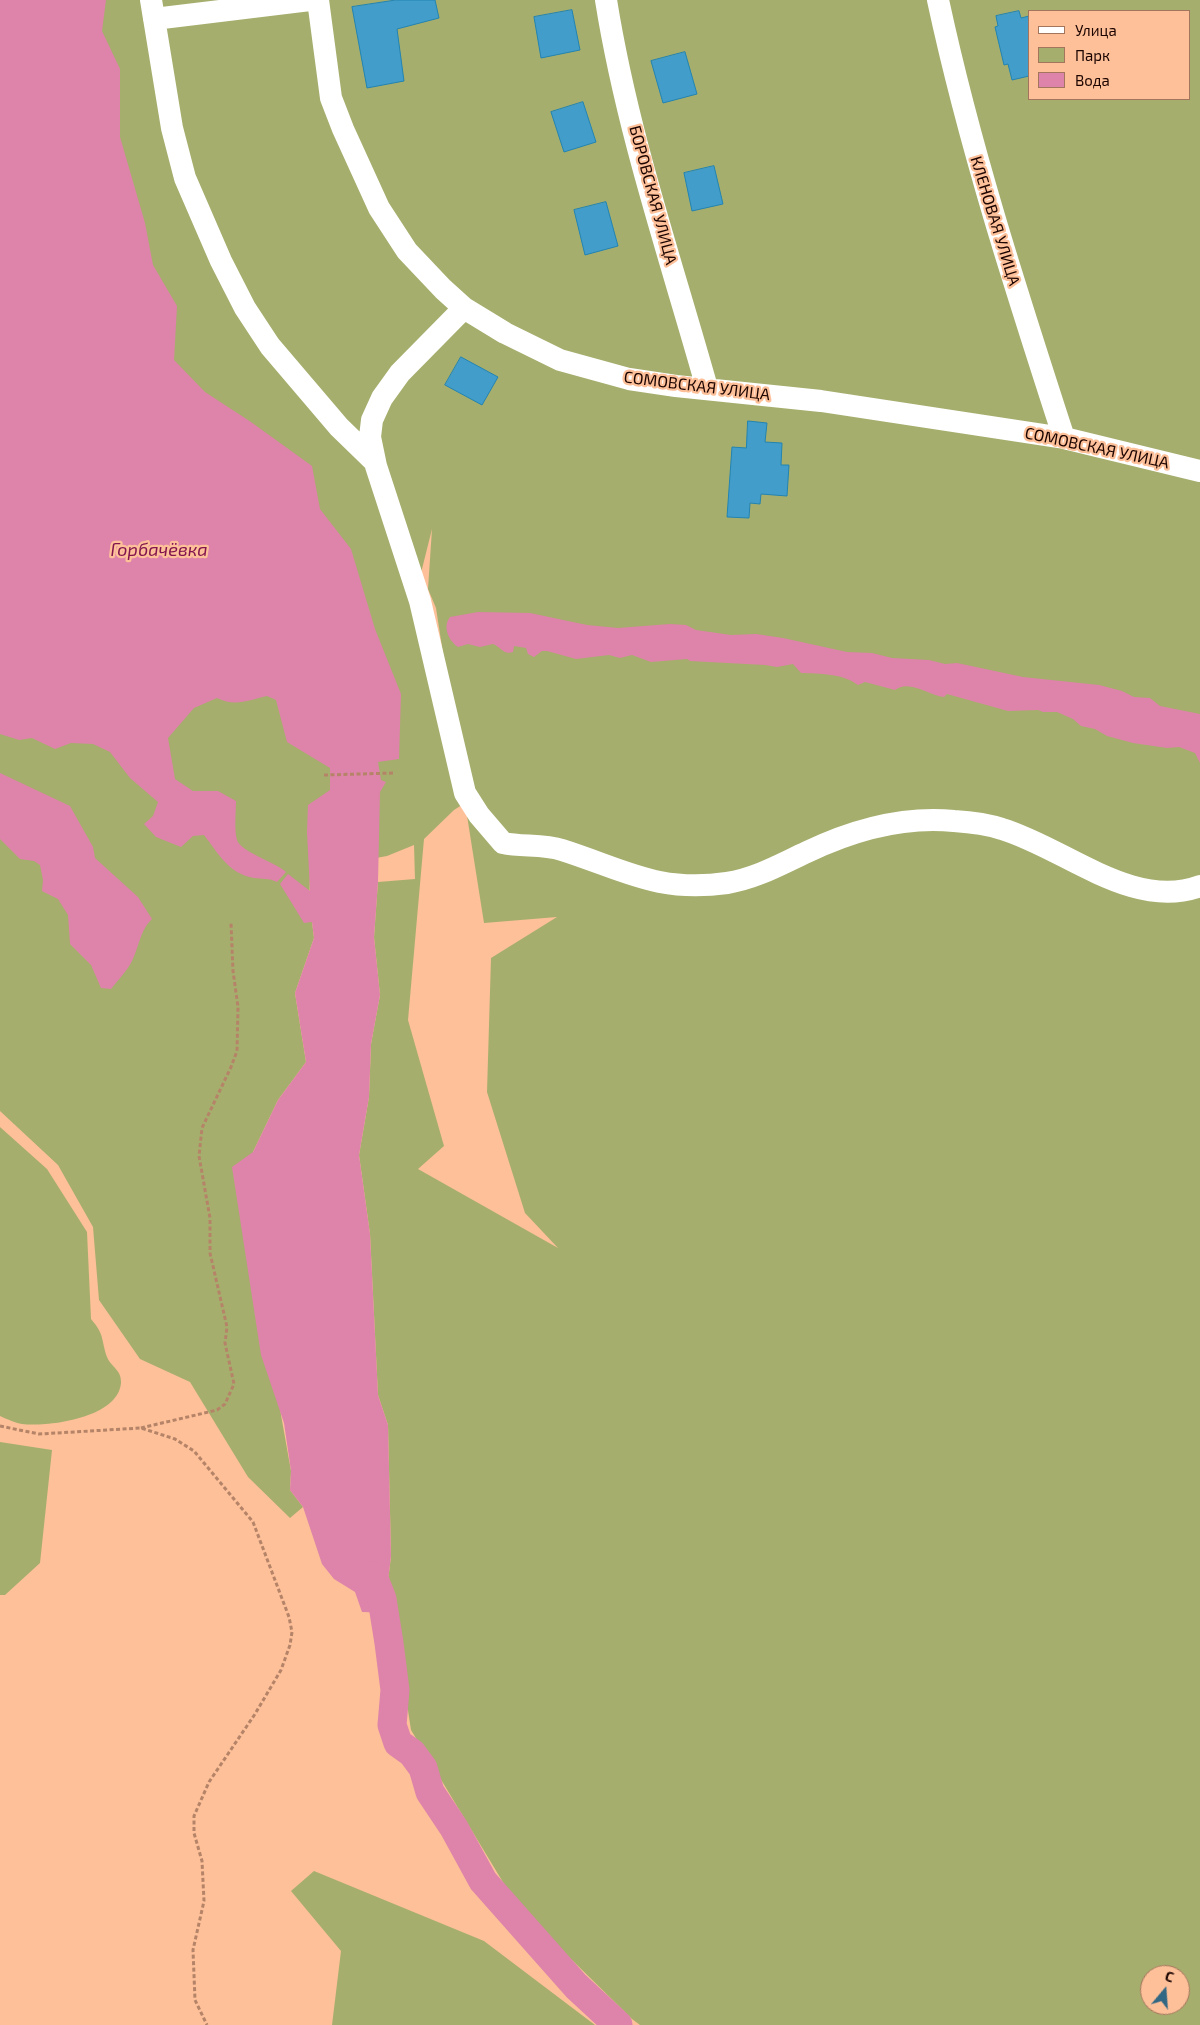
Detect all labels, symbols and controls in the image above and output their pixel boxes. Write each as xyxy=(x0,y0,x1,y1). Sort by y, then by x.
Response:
legend xyxy=(1028,10,1190,100)
text: Улица xyxy=(1075,21,1117,39)
text: Парк xyxy=(1075,46,1110,64)
text: Вода xyxy=(1075,71,1110,89)
street label: БОРОВСКАЯ УЛИЦА xyxy=(625,123,681,267)
street label: КЛЕНОВАЯ УЛИЦА xyxy=(966,154,1024,288)
street label: СОМОВСКАЯ УЛИЦА xyxy=(623,368,771,404)
street label: СОМОВСКАЯ УЛИЦА xyxy=(1023,423,1171,473)
water label: Горбачёвка xyxy=(110,539,208,561)
north arrow xyxy=(1140,1965,1190,2015)
text: С xyxy=(1163,1967,1176,1986)

